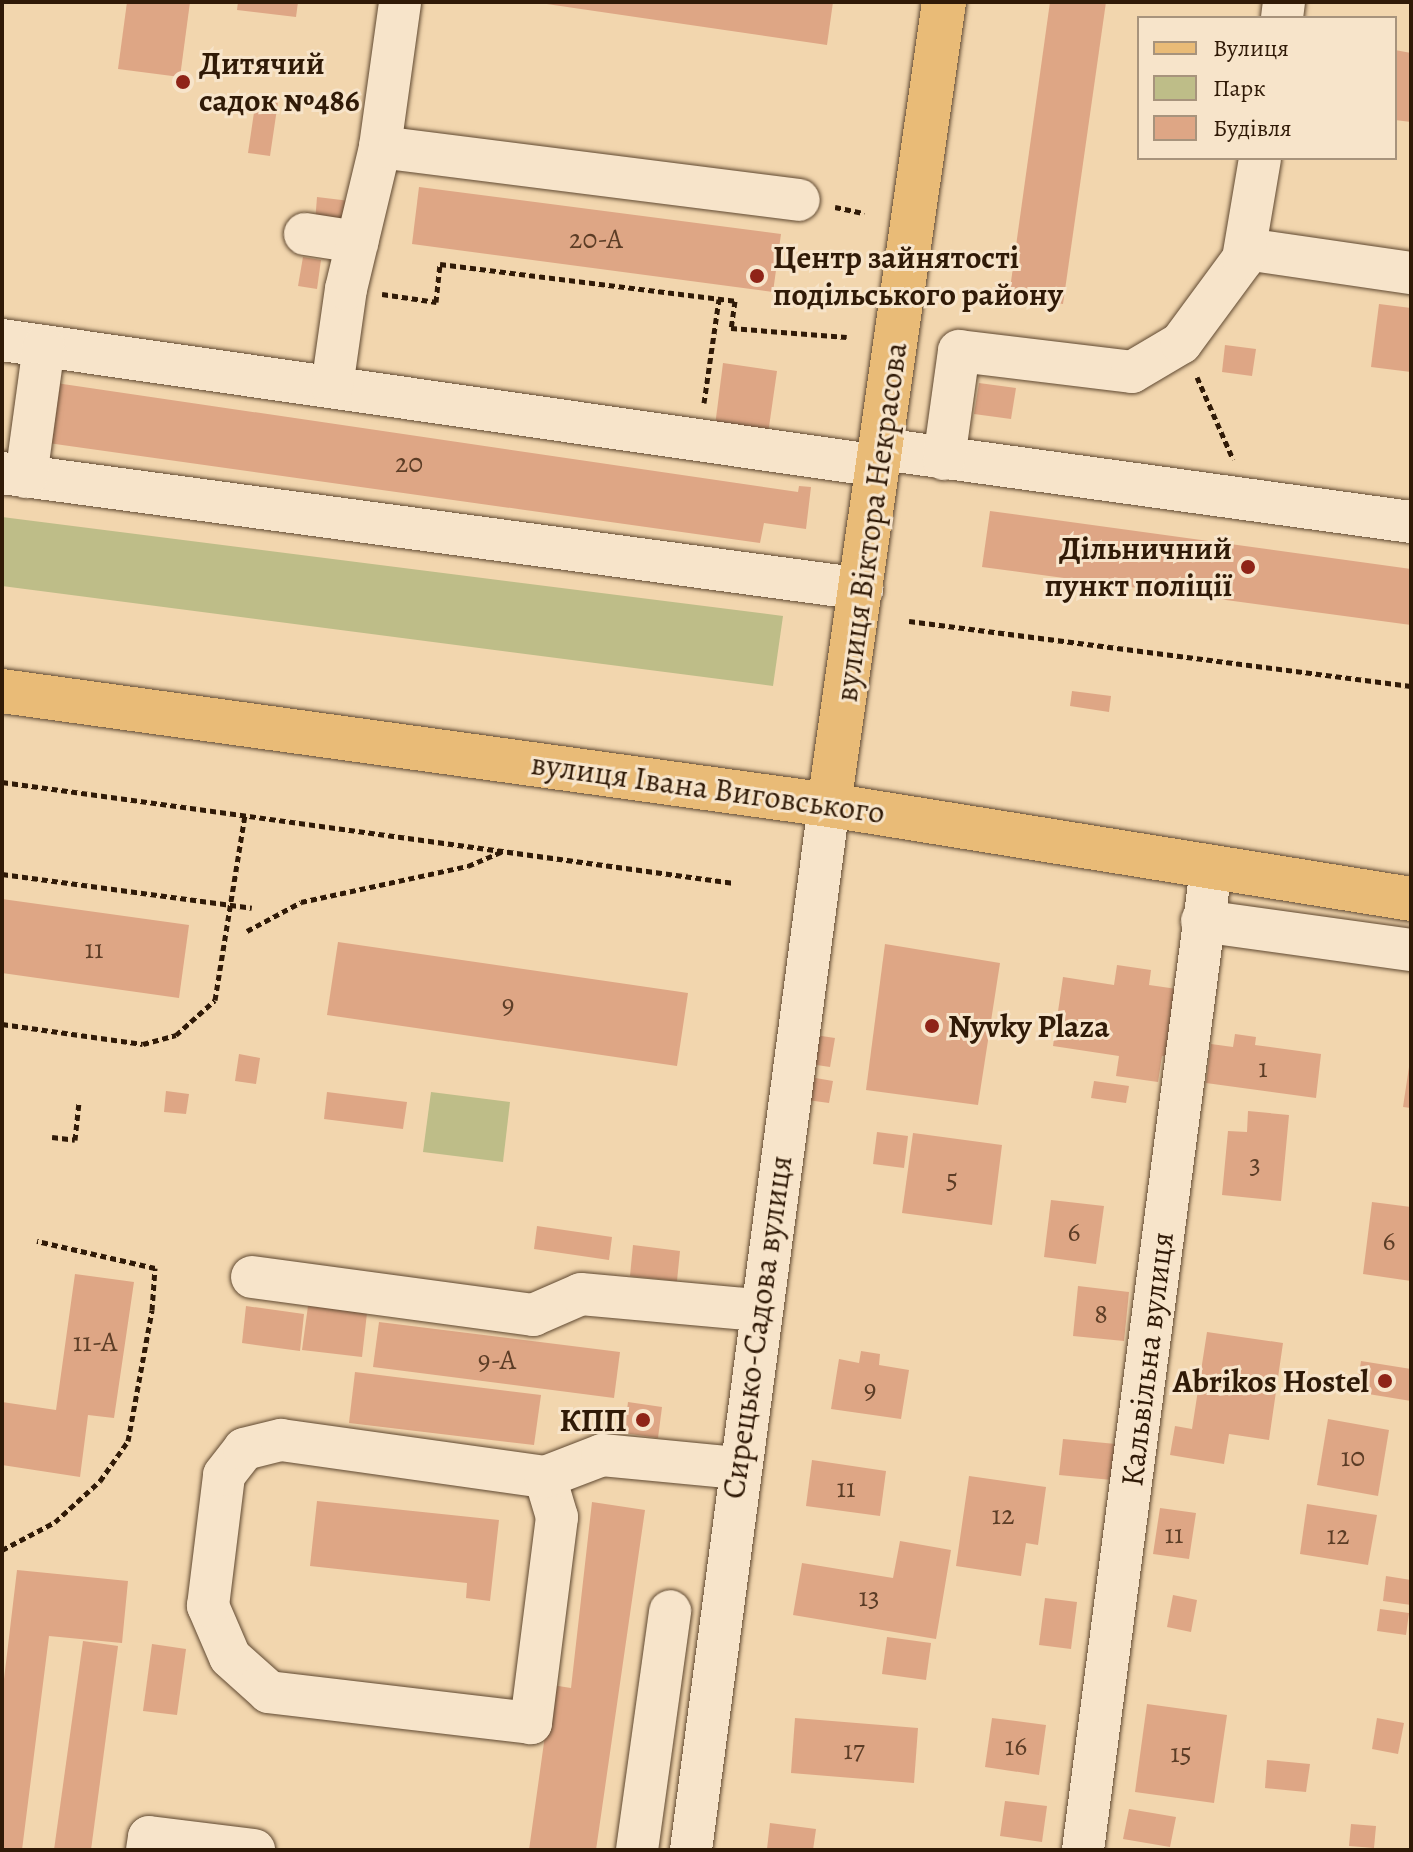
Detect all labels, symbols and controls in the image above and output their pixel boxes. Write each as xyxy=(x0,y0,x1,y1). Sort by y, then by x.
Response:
legend xyxy=(1137,16,1397,160)
text: Вулиця xyxy=(1213,32,1289,64)
place label: Дитячий садок №486 xyxy=(199,45,360,120)
text: Парк xyxy=(1213,72,1266,104)
marker: Дитячий садок №486 xyxy=(174,73,192,91)
text: Будівля xyxy=(1213,112,1292,144)
house number: 20-А xyxy=(569,222,623,256)
place label: Центр зайнятості подільського району xyxy=(773,239,1063,314)
marker: Центр зайнятості подільського району xyxy=(748,267,766,285)
street label: вулиця Віктора Некрасова xyxy=(827,340,915,704)
house number: 20 xyxy=(395,446,423,480)
place label: Дільничний пункт поліції xyxy=(1045,530,1232,605)
marker: Дільничний пункт поліції xyxy=(1239,558,1257,576)
street label: вулиця Івана Виговського xyxy=(529,744,887,832)
house number: 11 xyxy=(84,932,104,966)
house number: 9 xyxy=(502,987,514,1021)
place label: Nyvky Plaza xyxy=(948,1007,1110,1045)
marker: Nyvky Plaza xyxy=(923,1017,941,1035)
house number: 1 xyxy=(1258,1051,1268,1085)
house number: 3 xyxy=(1249,1147,1261,1181)
street label: Сирецько-Садова вулиця xyxy=(714,1153,800,1501)
house number: 5 xyxy=(946,1162,958,1196)
house number: 6 xyxy=(1068,1215,1080,1249)
house number: 6 xyxy=(1383,1224,1395,1258)
street label: Кальвільна вулиця xyxy=(1112,1230,1182,1488)
house number: 8 xyxy=(1094,1297,1108,1331)
house number: 11-А xyxy=(73,1325,117,1359)
house number: 9-А xyxy=(478,1343,516,1377)
place label: Abrikos Hostel xyxy=(1173,1362,1369,1400)
house number: 9 xyxy=(864,1372,876,1406)
marker: Abrikos Hostel xyxy=(1376,1372,1394,1390)
place label: КПП xyxy=(559,1401,627,1439)
marker: КПП xyxy=(634,1411,652,1429)
house number: 10 xyxy=(1341,1440,1365,1474)
house number: 11 xyxy=(836,1471,856,1505)
house number: 12 xyxy=(992,1498,1014,1532)
house number: 11 xyxy=(1164,1517,1184,1551)
house number: 12 xyxy=(1327,1518,1349,1552)
house number: 13 xyxy=(858,1580,880,1614)
house number: 16 xyxy=(1005,1729,1027,1763)
house number: 17 xyxy=(843,1733,865,1767)
house number: 15 xyxy=(1170,1736,1192,1770)

